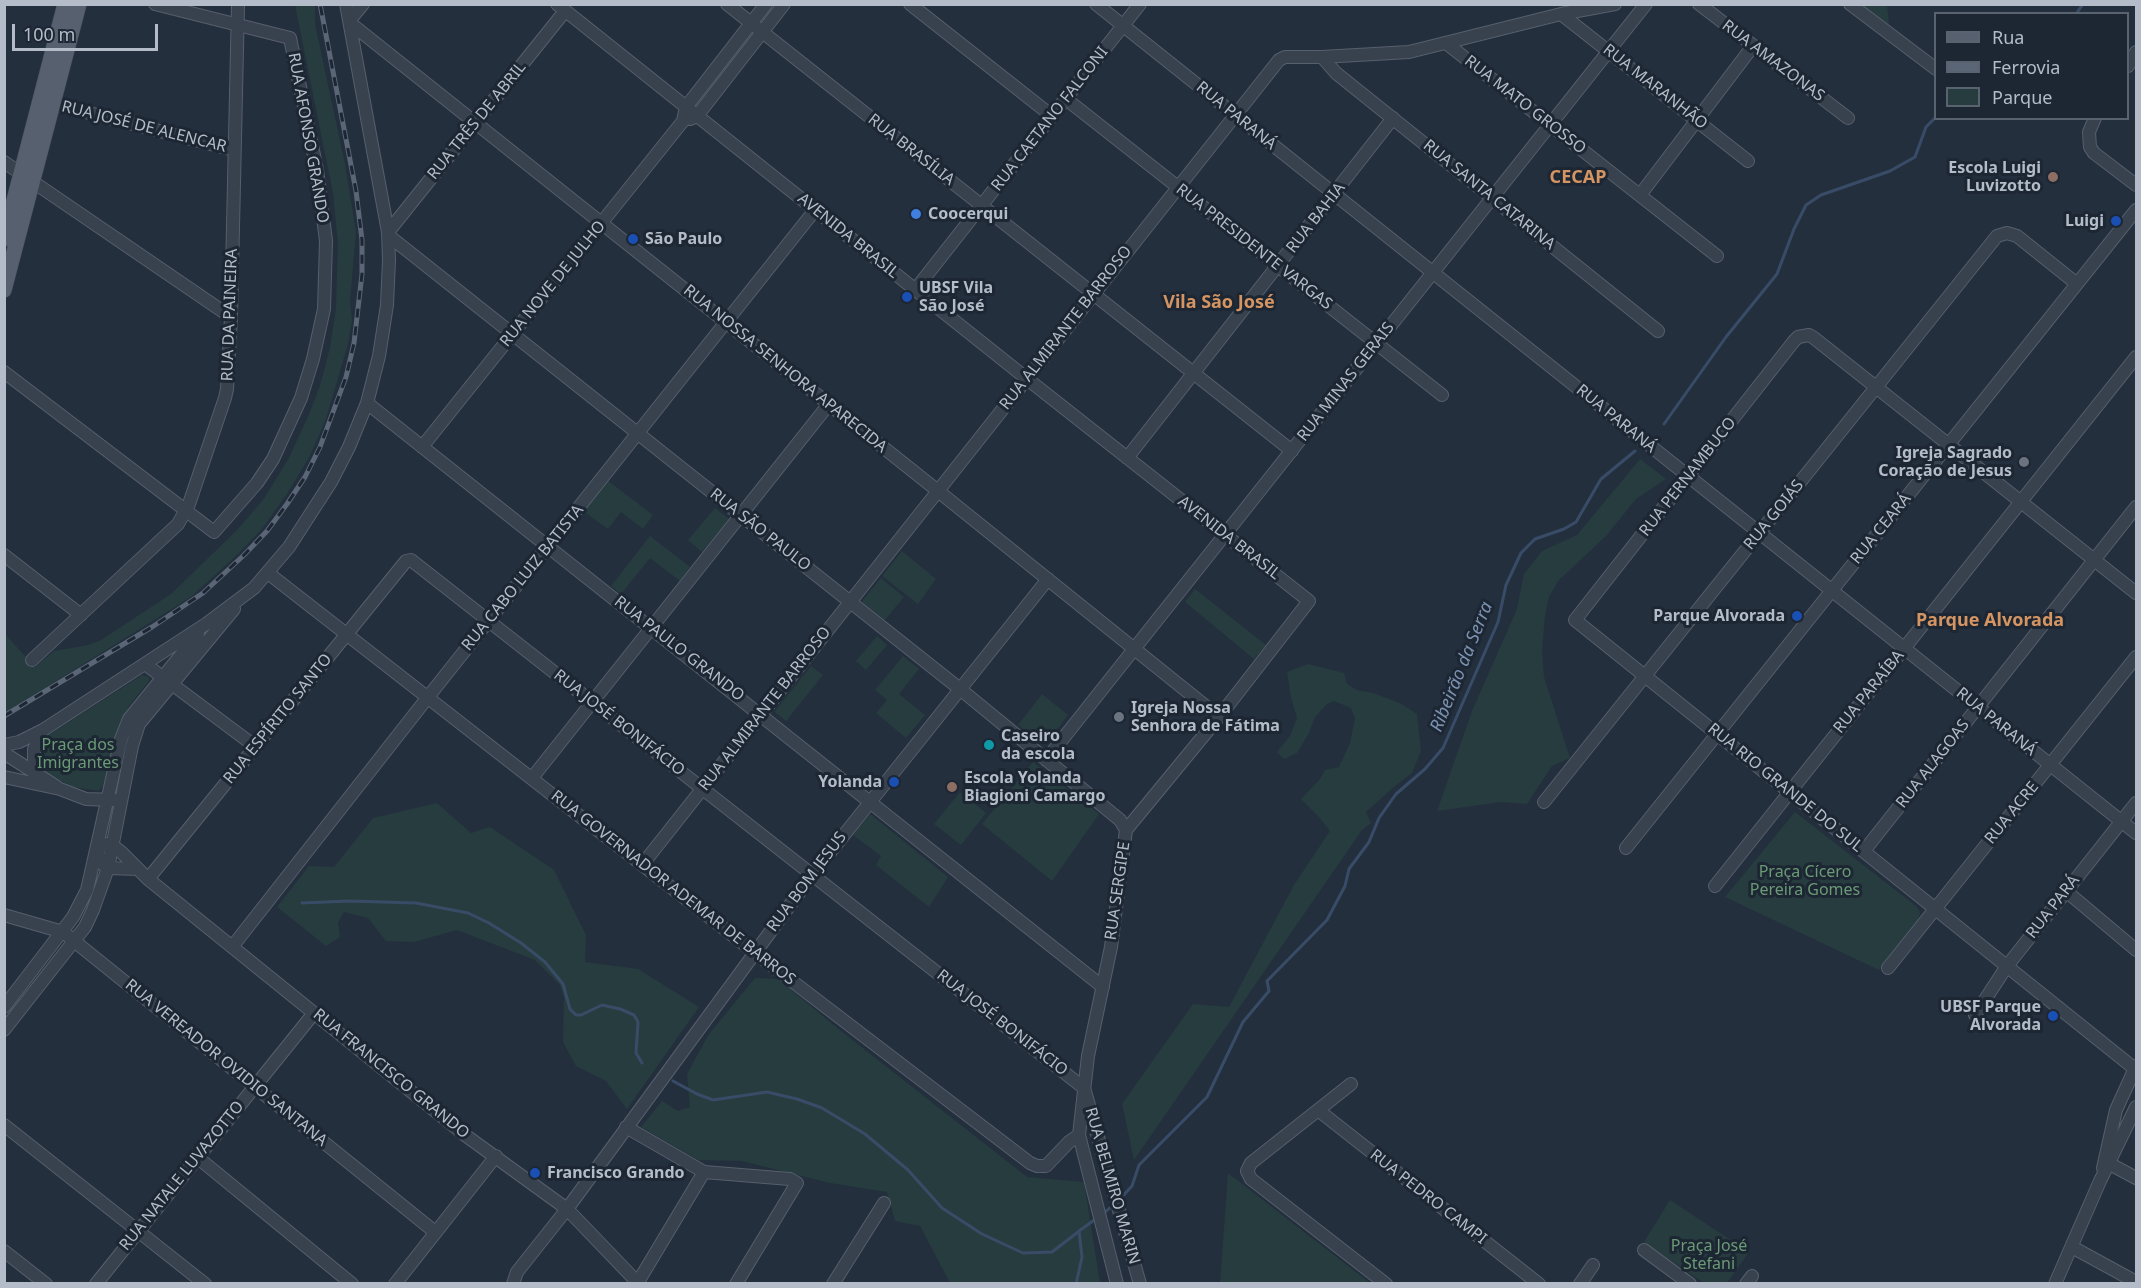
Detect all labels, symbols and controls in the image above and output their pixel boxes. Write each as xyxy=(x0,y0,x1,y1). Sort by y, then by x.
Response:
scale bar xyxy=(15,12,160,50)
legend xyxy=(1934,12,2129,120)
street label: RUA AMAZONAS xyxy=(1718,16,1828,106)
text: 100 m xyxy=(23,22,75,46)
text: Rua xyxy=(1992,25,2024,49)
street label: RUA MARANHÃO xyxy=(1599,40,1711,134)
street label: RUA CAETANO FALCONI xyxy=(988,43,1112,195)
street label: RUA AFONSO GRANDO xyxy=(284,51,332,225)
street label: RUA MATO GROSSO xyxy=(1460,52,1590,158)
text: Ferrovia xyxy=(1992,55,2060,79)
street label: RUA TRÊS DE ABRIL xyxy=(424,58,530,184)
street label: RUA PARANÁ xyxy=(1192,78,1280,154)
text: Parque xyxy=(1992,85,2052,109)
street label: RUA JOSÉ DE ALENCAR xyxy=(60,97,228,157)
street label: RUA BRASÍLIA xyxy=(864,110,958,190)
street label: RUA SANTA CATARINA xyxy=(1419,136,1559,254)
place label: Escola Luigi Luvizotto xyxy=(1948,158,2041,196)
district label: CECAP xyxy=(1550,167,1606,189)
marker: Escola Luigi Luvizotto xyxy=(2046,170,2060,184)
street label: RUA BAHIA xyxy=(1283,179,1349,257)
street label: RUA PRESIDENTE VARGAS xyxy=(1172,180,1336,314)
street label: AVENIDA BRASIL xyxy=(794,189,902,283)
place label: Coocerqui xyxy=(928,204,1008,224)
marker: Coocerqui xyxy=(909,207,923,221)
place label: Luigi xyxy=(2065,211,2104,231)
marker: Luigi xyxy=(2109,214,2123,228)
street label: RUA NOVE DE JULHO xyxy=(496,217,610,351)
place label: São Paulo xyxy=(645,229,722,249)
marker: São Paulo xyxy=(626,232,640,246)
street label: RUA ALMIRANTE BARROSO xyxy=(996,242,1136,414)
street label: RUA DA PAINEIRA xyxy=(218,248,242,382)
place label: UBSF Vila São José xyxy=(919,278,993,316)
street label: RUA NOSSA SENHORA APARECIDA xyxy=(679,281,891,457)
marker: UBSF Vila São José xyxy=(900,290,914,304)
district label: Vila São José xyxy=(1163,292,1275,314)
street label: RUA MINAS GERAIS xyxy=(1293,319,1399,445)
street label: RUA PARANÁ xyxy=(1572,381,1660,457)
street label: RUA PERNAMBUCO xyxy=(1636,414,1740,540)
place label: Igreja Sagrado Coração de Jesus xyxy=(1878,443,2012,481)
marker: Igreja Sagrado Coração de Jesus xyxy=(2017,455,2031,469)
street label: RUA GOIÁS xyxy=(1740,476,1808,554)
street label: RUA SÃO PAULO xyxy=(706,485,814,575)
street label: RUA CEARÁ xyxy=(1847,490,1915,568)
street label: AVENIDA BRASIL xyxy=(1174,492,1284,584)
street label: RUA CABO LUIZ BATISTA xyxy=(458,501,588,655)
street label: RUA PAULO GRANDO xyxy=(610,592,748,706)
water label: Ribeirão da Serra xyxy=(1426,599,1498,735)
place label: Parque Alvorada xyxy=(1653,606,1785,626)
marker: Parque Alvorada xyxy=(1790,609,1804,623)
district label: Parque Alvorada xyxy=(1916,610,2064,632)
street label: RUA ALMIRANTE BARROSO xyxy=(695,623,835,795)
street label: RUA PARAÍBA xyxy=(1830,647,1908,737)
street label: RUA ESPÍRITO SANTO xyxy=(220,650,336,788)
street label: RUA JOSÉ BONIFÁCIO xyxy=(550,666,688,780)
street label: RUA PARANÁ xyxy=(1952,684,2040,760)
place label: Igreja Nossa Senhora de Fátima xyxy=(1131,698,1280,736)
marker: Igreja Nossa Senhora de Fátima xyxy=(1112,710,1126,724)
street label: RUA ALAGOAS xyxy=(1892,716,1974,812)
street label: RUA RIO GRANDE DO SUL xyxy=(1704,720,1866,856)
place label: Caseiro da escola xyxy=(1001,726,1075,764)
park label: Praça dos Imigrantes xyxy=(37,735,119,773)
marker: Caseiro da escola xyxy=(982,738,996,752)
place label: Escola Yolanda Biagioni Camargo xyxy=(964,768,1105,806)
place label: Yolanda xyxy=(818,772,882,792)
marker: Yolanda xyxy=(887,775,901,789)
street label: RUA ACRE xyxy=(1981,778,2043,848)
marker: Escola Yolanda Biagioni Camargo xyxy=(945,780,959,794)
street label: RUA GOVERNADOR ADEMAR DE BARROS xyxy=(547,786,799,990)
street label: RUA BOM JESUS xyxy=(763,828,851,936)
street label: RUA SERGIPE xyxy=(1102,841,1134,941)
park label: Praça Cícero Pereira Gomes xyxy=(1750,862,1860,900)
street label: RUA PARÁ xyxy=(2022,871,2084,943)
street label: RUA JOSÉ BONIFÁCIO xyxy=(933,966,1071,1080)
street label: RUA VEREADOR OVIDIO SANTANA xyxy=(121,975,331,1151)
place label: UBSF Parque Alvorada xyxy=(1940,997,2041,1035)
street label: RUA FRANCISCO GRANDO xyxy=(309,1005,473,1143)
marker: UBSF Parque Alvorada xyxy=(2046,1009,2060,1023)
street label: RUA NATALE LUVAZOTTO xyxy=(116,1097,248,1255)
street label: RUA BELMIRO MARIN xyxy=(1080,1105,1144,1267)
street label: RUA PEDRO CAMPI xyxy=(1366,1146,1490,1248)
place label: Francisco Grando xyxy=(547,1163,685,1183)
marker: Francisco Grando xyxy=(528,1166,542,1180)
park label: Praça José Stefani xyxy=(1671,1236,1747,1274)

